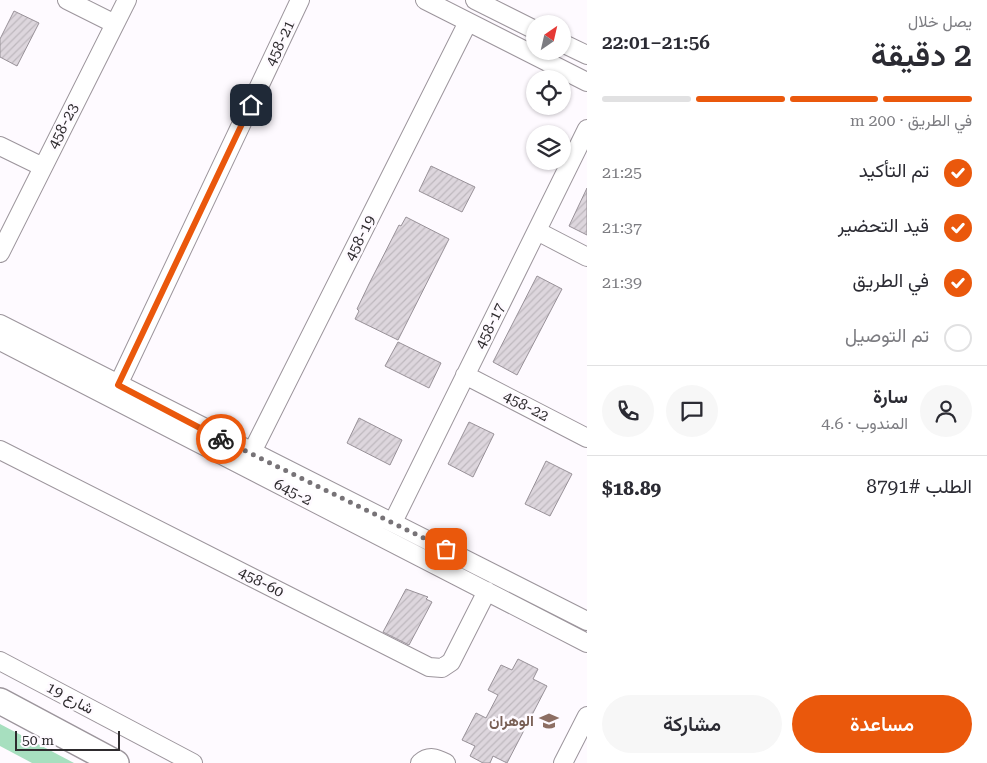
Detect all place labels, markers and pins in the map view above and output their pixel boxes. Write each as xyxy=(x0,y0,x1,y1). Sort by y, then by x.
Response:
pin xyxy=(230,84,272,126)
pin xyxy=(425,528,467,570)
school or university icon: الوهران xyxy=(538,710,560,732)
place label: الوهران xyxy=(489,712,534,730)

